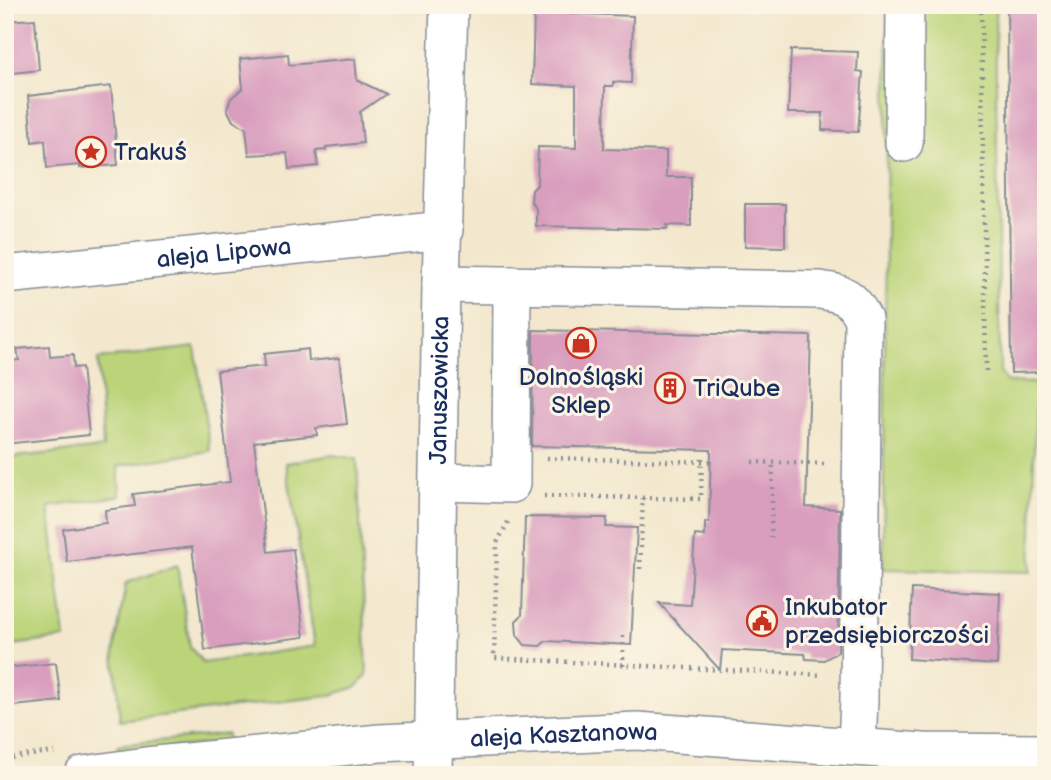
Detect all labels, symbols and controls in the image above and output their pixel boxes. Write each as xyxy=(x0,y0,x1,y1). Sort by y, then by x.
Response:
place icon: Trakuś xyxy=(74,135,108,169)
place label: Trakuś xyxy=(114,138,187,167)
street label: aleja Lipowa xyxy=(155,232,293,274)
street label: Januszowicka xyxy=(424,316,455,465)
shop icon: Dolnośląski Sklep xyxy=(564,326,598,360)
place label: Dolnośląski Sklep xyxy=(519,363,643,420)
building icon: TriQube xyxy=(653,371,687,405)
place label: TriQube xyxy=(693,374,780,403)
place label: Inkubator przedsiębiorczości xyxy=(785,593,989,650)
public building icon: Inkubator przedsiębiorczości xyxy=(745,604,779,638)
street label: aleja Kasztanowa xyxy=(470,717,659,754)

